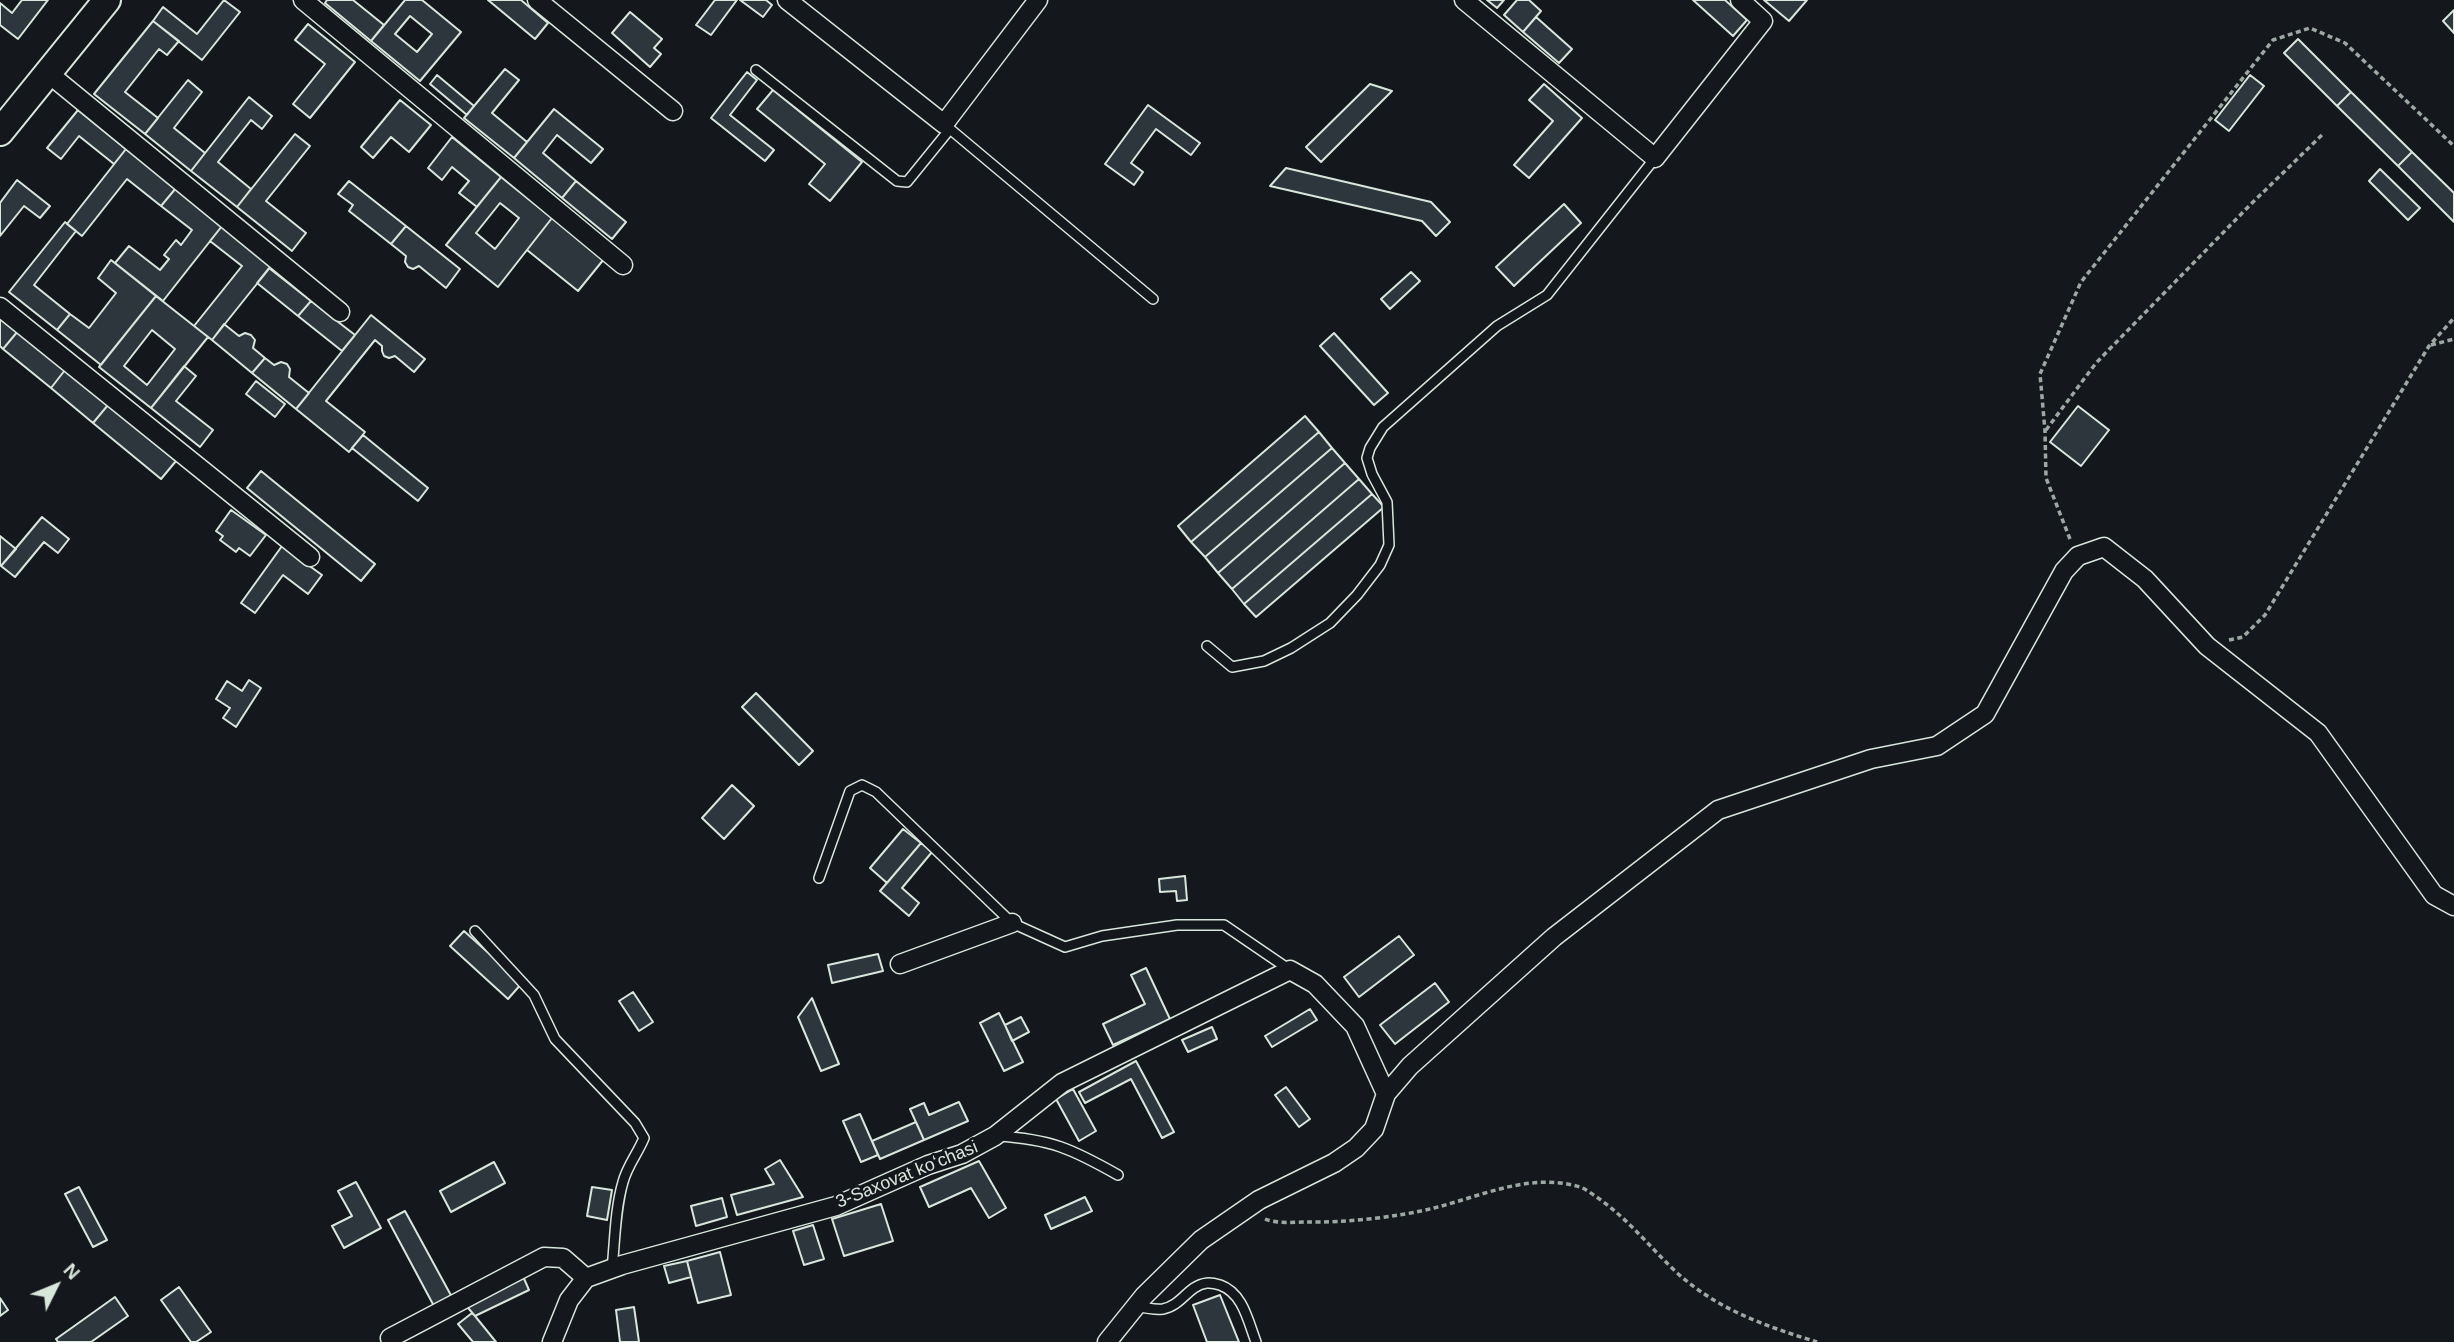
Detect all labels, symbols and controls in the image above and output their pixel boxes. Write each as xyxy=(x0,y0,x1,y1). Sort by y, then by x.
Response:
street label: 3-Saxovat koʻchasi xyxy=(833,1137,981,1213)
north arrow xyxy=(21,1251,91,1321)
text: N xyxy=(59,1259,84,1284)

